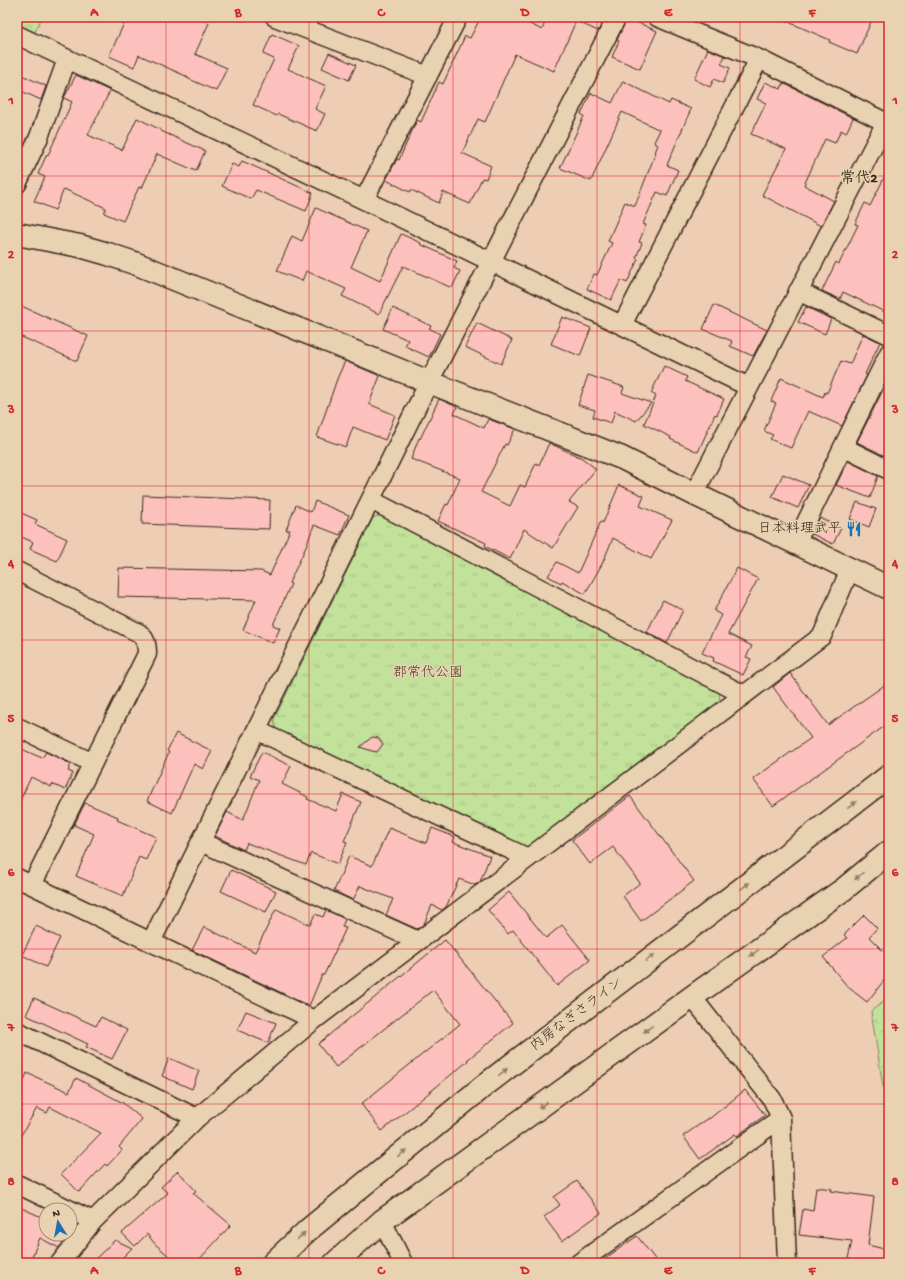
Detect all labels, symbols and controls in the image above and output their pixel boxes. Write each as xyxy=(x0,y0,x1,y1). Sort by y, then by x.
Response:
text: A xyxy=(89,6,99,21)
text: B xyxy=(234,6,243,21)
text: C xyxy=(376,6,386,21)
text: D xyxy=(520,6,530,21)
text: E xyxy=(664,6,673,21)
text: F xyxy=(808,6,817,21)
text: 1 xyxy=(7,94,14,109)
text: 1 xyxy=(891,94,898,109)
district label: 常代2 xyxy=(840,169,878,188)
text: 2 xyxy=(8,248,15,263)
text: 2 xyxy=(892,248,899,263)
text: 3 xyxy=(7,403,15,418)
text: 3 xyxy=(891,403,899,418)
place label: 日本料理武平 xyxy=(758,520,842,538)
restaurant icon: 日本料理武平 xyxy=(845,520,863,538)
text: 4 xyxy=(7,557,15,572)
text: 4 xyxy=(891,557,899,572)
park label: 郡常代公園 xyxy=(393,665,463,682)
text: 5 xyxy=(8,712,15,727)
text: 5 xyxy=(892,712,899,727)
one-way arrow xyxy=(846,801,857,809)
text: 6 xyxy=(8,866,15,881)
text: 6 xyxy=(892,866,899,881)
one-way arrow xyxy=(854,872,864,881)
one-way arrow xyxy=(739,882,750,891)
one-way arrow xyxy=(749,949,759,957)
one-way arrow xyxy=(645,954,656,963)
street label: 内房なぎさライン xyxy=(527,975,627,1055)
text: 7 xyxy=(7,1021,16,1036)
text: 7 xyxy=(891,1021,900,1036)
one-way arrow xyxy=(643,1025,654,1033)
one-way arrow xyxy=(497,1067,508,1076)
one-way arrow xyxy=(538,1101,548,1109)
one-way arrow xyxy=(396,1149,407,1158)
text: 8 xyxy=(7,1175,15,1190)
text: 8 xyxy=(891,1175,899,1190)
north arrow xyxy=(38,1202,78,1242)
text: N xyxy=(52,1208,61,1221)
one-way arrow xyxy=(296,1231,306,1241)
text: A xyxy=(89,1264,99,1279)
text: B xyxy=(234,1264,243,1279)
text: C xyxy=(376,1264,386,1279)
text: D xyxy=(520,1264,530,1279)
text: E xyxy=(664,1264,673,1279)
text: F xyxy=(808,1264,817,1279)

